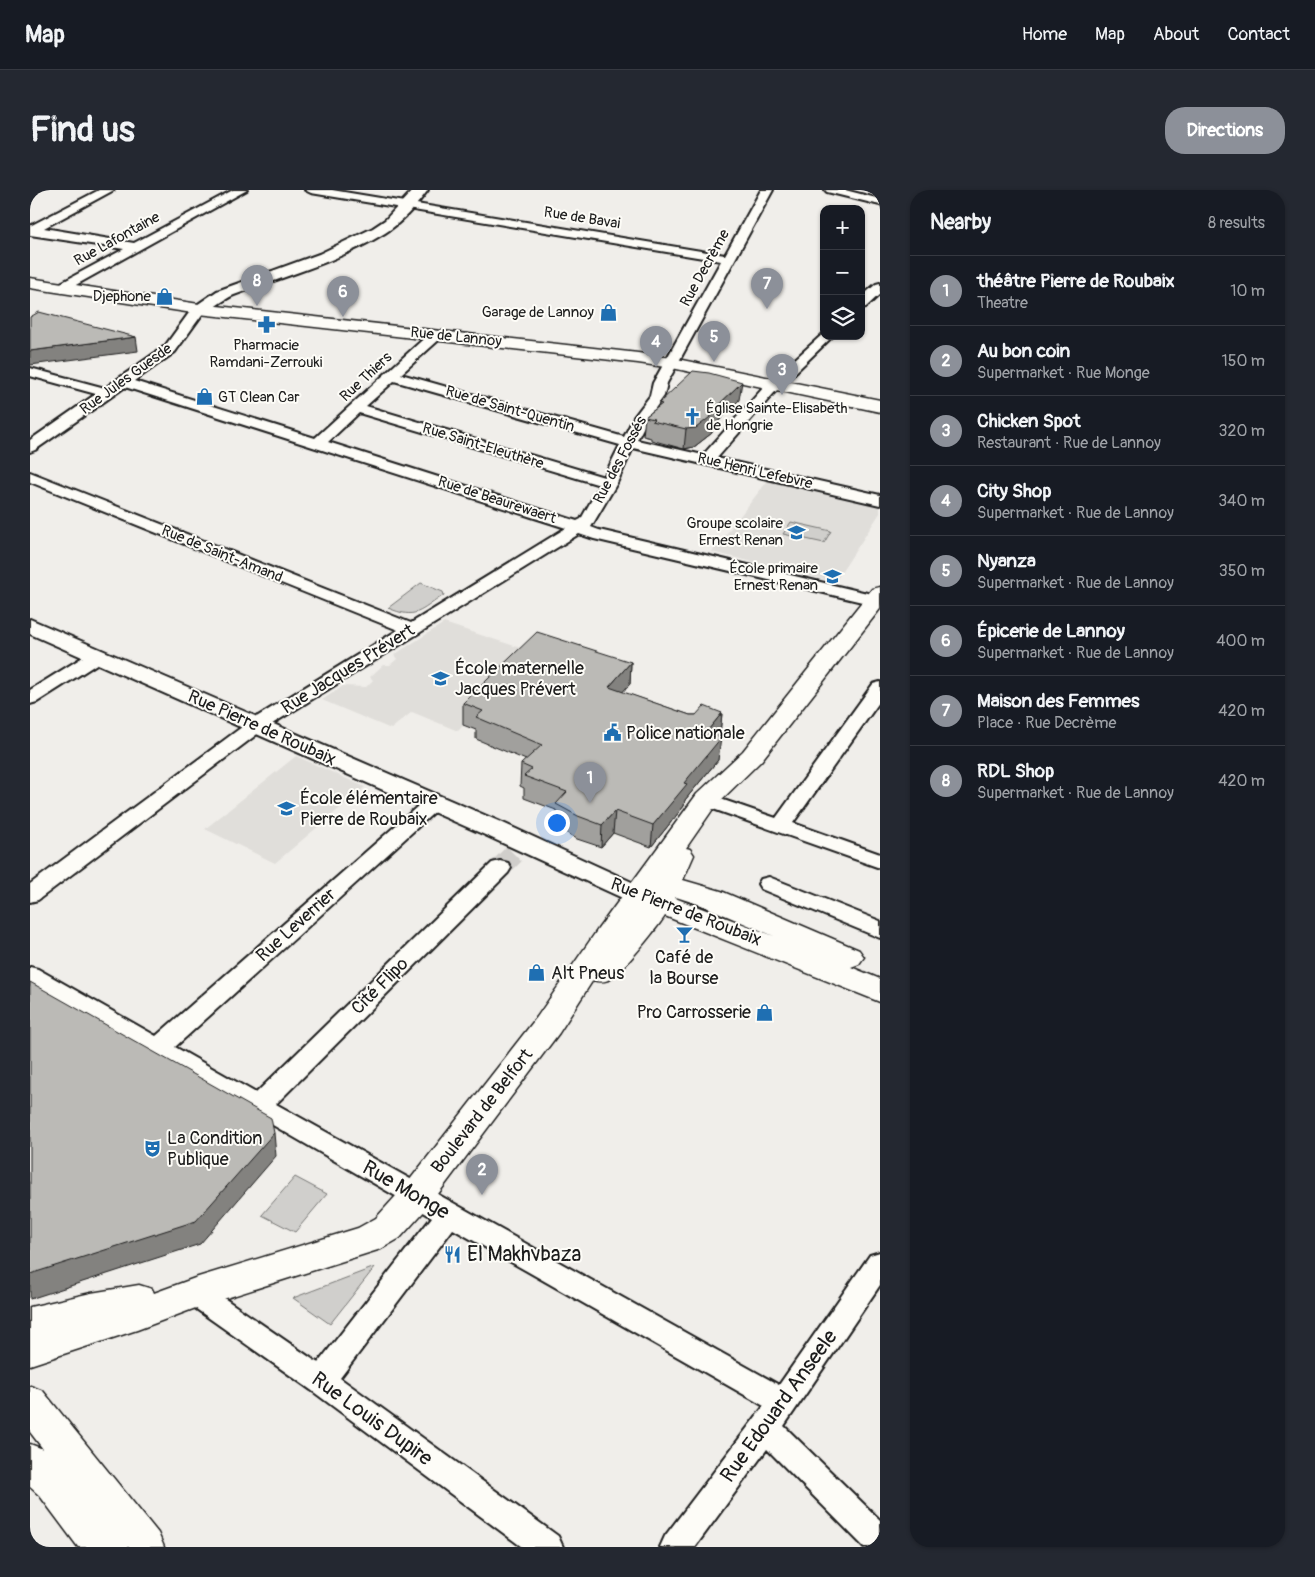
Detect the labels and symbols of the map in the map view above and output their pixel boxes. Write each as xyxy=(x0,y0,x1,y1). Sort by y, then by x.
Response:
street label: Rue de Bavai xyxy=(543,203,622,233)
street label: Rue Lafontaine xyxy=(71,207,164,270)
street label: Rue Decrème xyxy=(676,226,734,310)
pin: 8 xyxy=(241,265,273,306)
pin: 7 xyxy=(751,268,783,309)
pin: 6 xyxy=(327,276,359,317)
shop icon: Djephone xyxy=(155,286,175,306)
place label: Djephone xyxy=(93,287,152,306)
shop icon: Garage de Lannoy xyxy=(598,302,618,322)
place label: Garage de Lannoy xyxy=(482,303,595,322)
pharmacy icon: Pharmacie Ramdani-Zerrouki xyxy=(256,314,276,334)
pin: 5 xyxy=(698,321,730,362)
street label: Rue de Lannoy xyxy=(409,323,503,351)
pin: 4 xyxy=(640,326,672,367)
place label: Pharmacie Ramdani-Zerrouki xyxy=(210,336,323,372)
street label: Rue Jules Guesde xyxy=(76,339,176,419)
street label: Rue Thiers xyxy=(336,348,396,406)
pin: 3 xyxy=(766,354,798,395)
street label: Rue de Saint-Quentin xyxy=(443,382,577,436)
shop icon: GT Clean Car xyxy=(194,387,214,407)
place label: GT Clean Car xyxy=(218,388,300,407)
place label: Église Sainte-Elisabeth de Hongrie xyxy=(706,399,848,435)
church icon: Église Sainte-Elisabeth de Hongrie xyxy=(682,407,702,427)
street label: Rue des Fossés xyxy=(589,413,651,507)
street label: Rue Saint-Eleuthère xyxy=(420,419,546,474)
street label: Rue Henri Lefebvre xyxy=(696,449,815,494)
street label: Rue de Beaurewaert xyxy=(435,472,560,528)
place label: Groupe scolaire Ernest Renan xyxy=(687,514,784,550)
street label: Rue de Saint-Amand xyxy=(159,521,285,587)
school or university icon: Groupe scolaire Ernest Renan xyxy=(787,522,807,542)
place label: École primaire Ernest Renan xyxy=(730,559,819,595)
school or university icon: École primaire Ernest Renan xyxy=(822,567,842,587)
street label: Rue Jacques Prévert xyxy=(277,618,420,719)
place label: École maternelle Jacques Prévert xyxy=(455,657,584,701)
school or university icon: École maternelle Jacques Prévert xyxy=(431,668,451,688)
street label: Rue Pierre de Roubaix xyxy=(184,685,340,771)
place label: Police nationale xyxy=(626,722,745,745)
public building icon: Police nationale xyxy=(602,723,622,743)
pin: 1 xyxy=(574,762,606,803)
place label: École élémentaire Pierre de Roubaix xyxy=(300,787,438,831)
school or university icon: École élémentaire Pierre de Roubaix xyxy=(276,798,296,818)
your location xyxy=(544,810,570,836)
street label: Rue Pierre de Roubaix xyxy=(607,873,765,951)
street label: Rue Leverrier xyxy=(251,883,341,967)
bar icon: Café de la Bourse xyxy=(674,924,694,944)
place label: Café de la Bourse xyxy=(650,946,719,990)
street label: Cité Flipo xyxy=(347,952,414,1019)
place label: Alt Pneus xyxy=(551,962,624,985)
shop icon: Alt Pneus xyxy=(527,963,547,983)
place label: Pro Carrosserie xyxy=(637,1001,751,1024)
shop icon: Pro Carrosserie xyxy=(755,1002,775,1022)
street label: Boulevard de Belfort xyxy=(426,1043,538,1178)
place label: La Condition Publique xyxy=(167,1127,262,1171)
theatre icon: La Condition Publique xyxy=(143,1138,163,1158)
street label: Rue Monge xyxy=(357,1154,455,1226)
pin: 2 xyxy=(466,1154,498,1195)
place label: El Makhvbaza xyxy=(467,1241,581,1268)
restaurant icon: El Makhvbaza xyxy=(443,1244,463,1264)
street label: Rue Edouard Anseele xyxy=(714,1324,844,1488)
street label: Rue Louis Dupire xyxy=(306,1366,438,1472)

